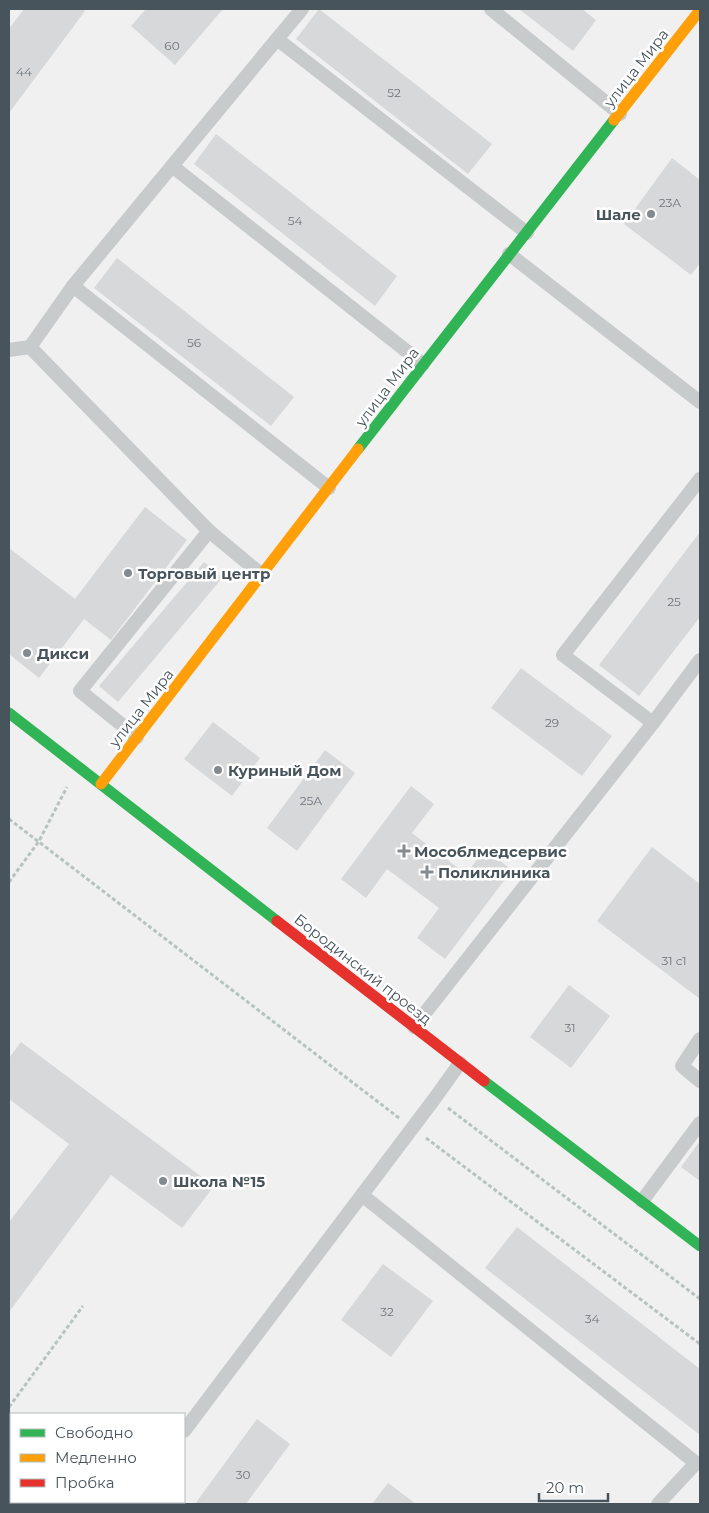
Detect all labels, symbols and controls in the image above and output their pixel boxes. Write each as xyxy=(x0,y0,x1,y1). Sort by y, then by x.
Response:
street label: улица Мира xyxy=(599,25,673,112)
house number: 60 xyxy=(164,38,180,53)
house number: 44 xyxy=(16,64,32,79)
house number: 52 xyxy=(387,85,401,100)
house number: 23А xyxy=(659,195,681,210)
place label: Шале xyxy=(596,205,641,224)
marker: Шале xyxy=(645,208,657,220)
house number: 54 xyxy=(288,213,302,228)
house number: 56 xyxy=(187,335,201,350)
street label: улица Мира xyxy=(350,344,423,431)
place label: Торговый центр xyxy=(138,564,270,583)
marker: Торговый центр xyxy=(122,567,134,579)
house number: 25 xyxy=(667,594,681,609)
place label: Дикси xyxy=(37,644,89,663)
marker: Дикси xyxy=(21,647,33,659)
street label: улица Мира xyxy=(104,665,178,752)
house number: 29 xyxy=(545,715,559,730)
place label: Куриный Дом xyxy=(228,761,341,780)
marker: Куриный Дом xyxy=(212,764,224,776)
house number: 25А xyxy=(300,793,322,808)
place label: Мособлмедсервис xyxy=(414,842,567,861)
marker: Мособлмедсервис xyxy=(398,845,410,857)
place label: Поликлиника xyxy=(438,863,550,882)
marker: Поликлиника xyxy=(420,865,434,879)
street label: Бородинский проезд xyxy=(291,909,436,1029)
house number: 31 с1 xyxy=(661,953,687,968)
house number: 31 xyxy=(564,1020,576,1035)
place label: Школа №15 xyxy=(173,1172,265,1191)
marker: Школа №15 xyxy=(157,1175,169,1187)
house number: 32 xyxy=(380,1304,394,1319)
house number: 34 xyxy=(585,1311,599,1326)
legend xyxy=(10,1413,185,1503)
text: Свободно xyxy=(55,1423,133,1442)
text: Медленно xyxy=(55,1448,137,1467)
house number: 30 xyxy=(236,1467,250,1482)
scale bar xyxy=(539,1470,608,1502)
text: Пробка xyxy=(55,1473,114,1492)
text: 20 m xyxy=(546,1478,584,1497)

